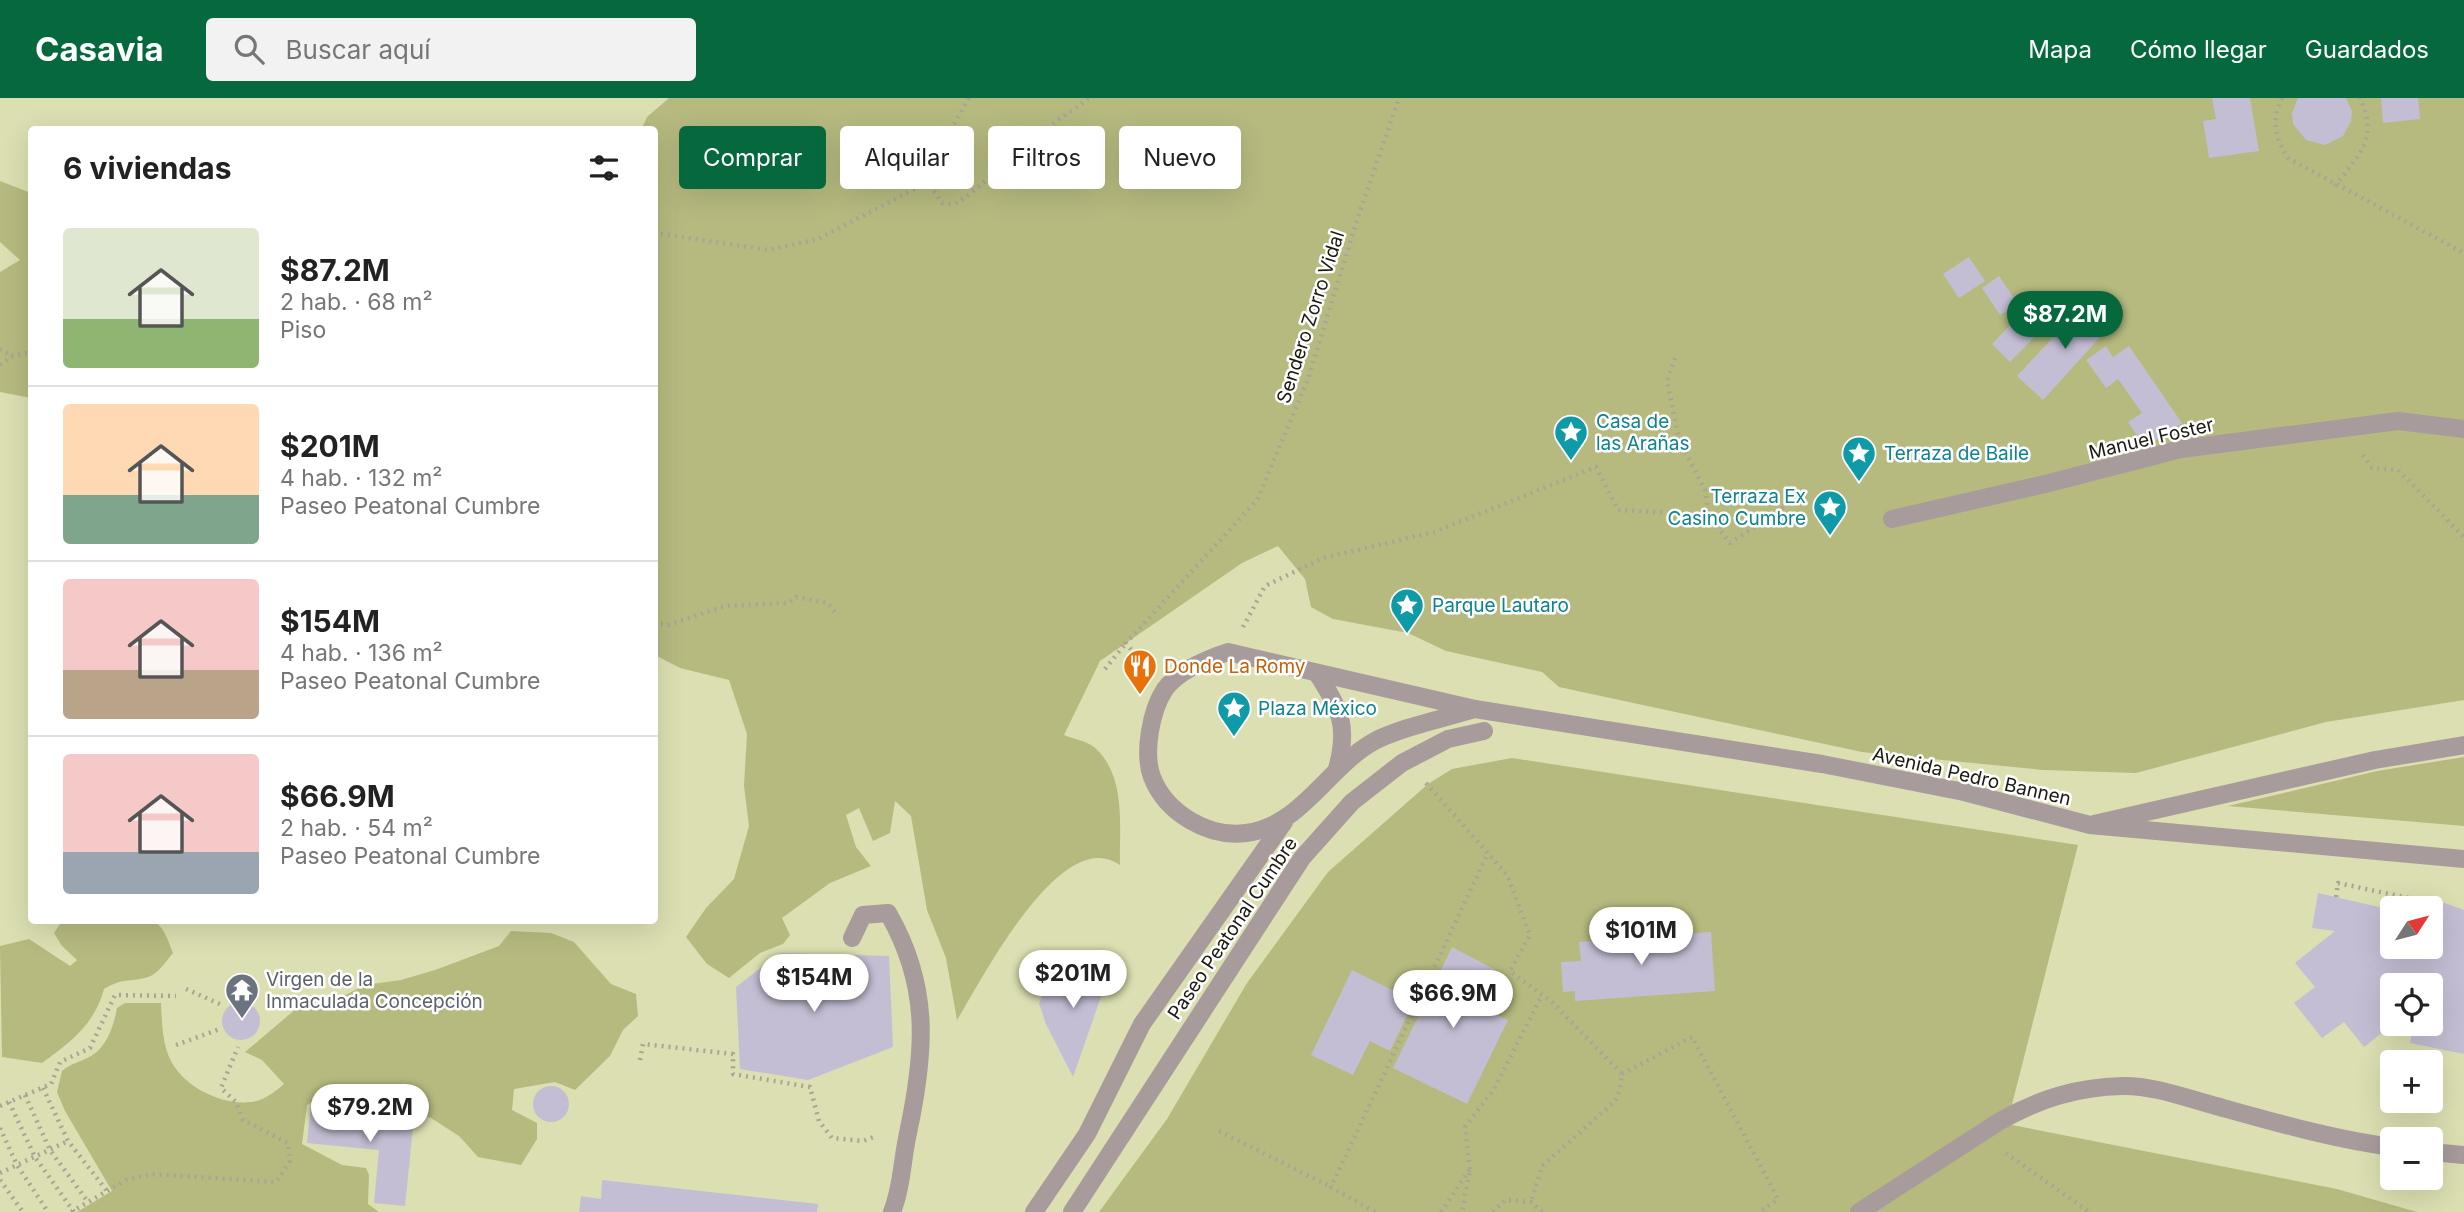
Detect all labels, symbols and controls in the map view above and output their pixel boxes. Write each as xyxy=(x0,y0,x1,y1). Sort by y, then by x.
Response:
search box xyxy=(206,18,696,81)
text: Casavia xyxy=(35,29,164,69)
icon: search xyxy=(230,30,268,68)
text: Buscar aquí xyxy=(286,34,431,65)
text: Mapa xyxy=(2028,35,2092,64)
text: Cómo llegar xyxy=(2130,35,2267,64)
text: Guardados xyxy=(2305,35,2429,64)
chip: Comprar xyxy=(679,126,826,189)
chip: Alquilar xyxy=(840,126,974,189)
chip: Filtros xyxy=(988,126,1105,189)
chip: Nuevo xyxy=(1119,126,1241,189)
icon: filters xyxy=(585,149,623,187)
text: 6 viviendas xyxy=(63,150,232,186)
street label: Sendero Zorro Vidal xyxy=(1272,228,1349,406)
text: $87.2M xyxy=(280,252,390,288)
icon: home xyxy=(119,256,203,340)
text: 2 hab. · 68 m² xyxy=(280,288,433,316)
pin: $87.2M xyxy=(2008,292,2122,351)
text: $87.2M xyxy=(2023,300,2107,328)
text: Piso xyxy=(280,316,326,344)
place label: Casa de las Arañas xyxy=(1596,410,1690,455)
place icon: Casa de las Arañas xyxy=(1552,413,1590,462)
street label: Manuel Foster xyxy=(2086,413,2216,464)
text: $201M xyxy=(280,428,380,464)
icon: home xyxy=(119,432,203,516)
place icon: Terraza de Baile xyxy=(1840,434,1878,483)
place label: Terraza de Baile xyxy=(1884,442,2029,465)
text: 4 hab. · 132 m² xyxy=(280,464,442,492)
place label: Terraza Ex Casino Cumbre xyxy=(1668,485,1806,530)
place icon: Terraza Ex Casino Cumbre xyxy=(1811,488,1849,537)
text: Paseo Peatonal Cumbre xyxy=(280,492,540,520)
place icon: Parque Lautaro xyxy=(1388,586,1426,635)
place label: Parque Lautaro xyxy=(1432,594,1569,617)
text: $154M xyxy=(280,603,380,639)
icon: home xyxy=(119,607,203,691)
text: 4 hab. · 136 m² xyxy=(280,639,443,667)
restaurant icon: Donde La Romy xyxy=(1121,647,1159,696)
place label: Donde La Romy xyxy=(1164,655,1306,678)
text: Paseo Peatonal Cumbre xyxy=(280,667,540,695)
place icon: Plaza México xyxy=(1215,689,1253,738)
place label: Plaza México xyxy=(1258,697,1377,720)
street label: Avenida Pedro Bannen xyxy=(1870,742,2073,811)
text: $66.9M xyxy=(280,778,395,814)
icon: home xyxy=(119,782,203,866)
text: 2 hab. · 54 m² xyxy=(280,814,433,842)
street label: Paseo Peatonal Cumbre xyxy=(1163,833,1302,1024)
text: Paseo Peatonal Cumbre xyxy=(280,842,540,870)
north arrow xyxy=(2380,896,2443,959)
map controls xyxy=(2380,896,2443,1190)
pin: $101M xyxy=(1592,908,1690,967)
text: $101M xyxy=(1605,916,1677,944)
pin: $201M xyxy=(1024,950,1122,1010)
pin: $154M xyxy=(765,954,863,1014)
text: $201M xyxy=(1035,959,1111,987)
text: $154M xyxy=(776,963,852,991)
place label: Virgen de la Inmaculada Concepción xyxy=(266,968,483,1013)
pin: $66.9M xyxy=(1396,970,1510,1030)
temple icon: Virgen de la Inmaculada Concepción xyxy=(223,971,261,1020)
button: locate xyxy=(2380,973,2443,1036)
text: $66.9M xyxy=(1409,979,1497,1007)
button: + xyxy=(2380,1050,2443,1113)
pin: $79.2M xyxy=(313,1084,427,1144)
text: $79.2M xyxy=(327,1093,413,1121)
button: − xyxy=(2380,1127,2443,1190)

